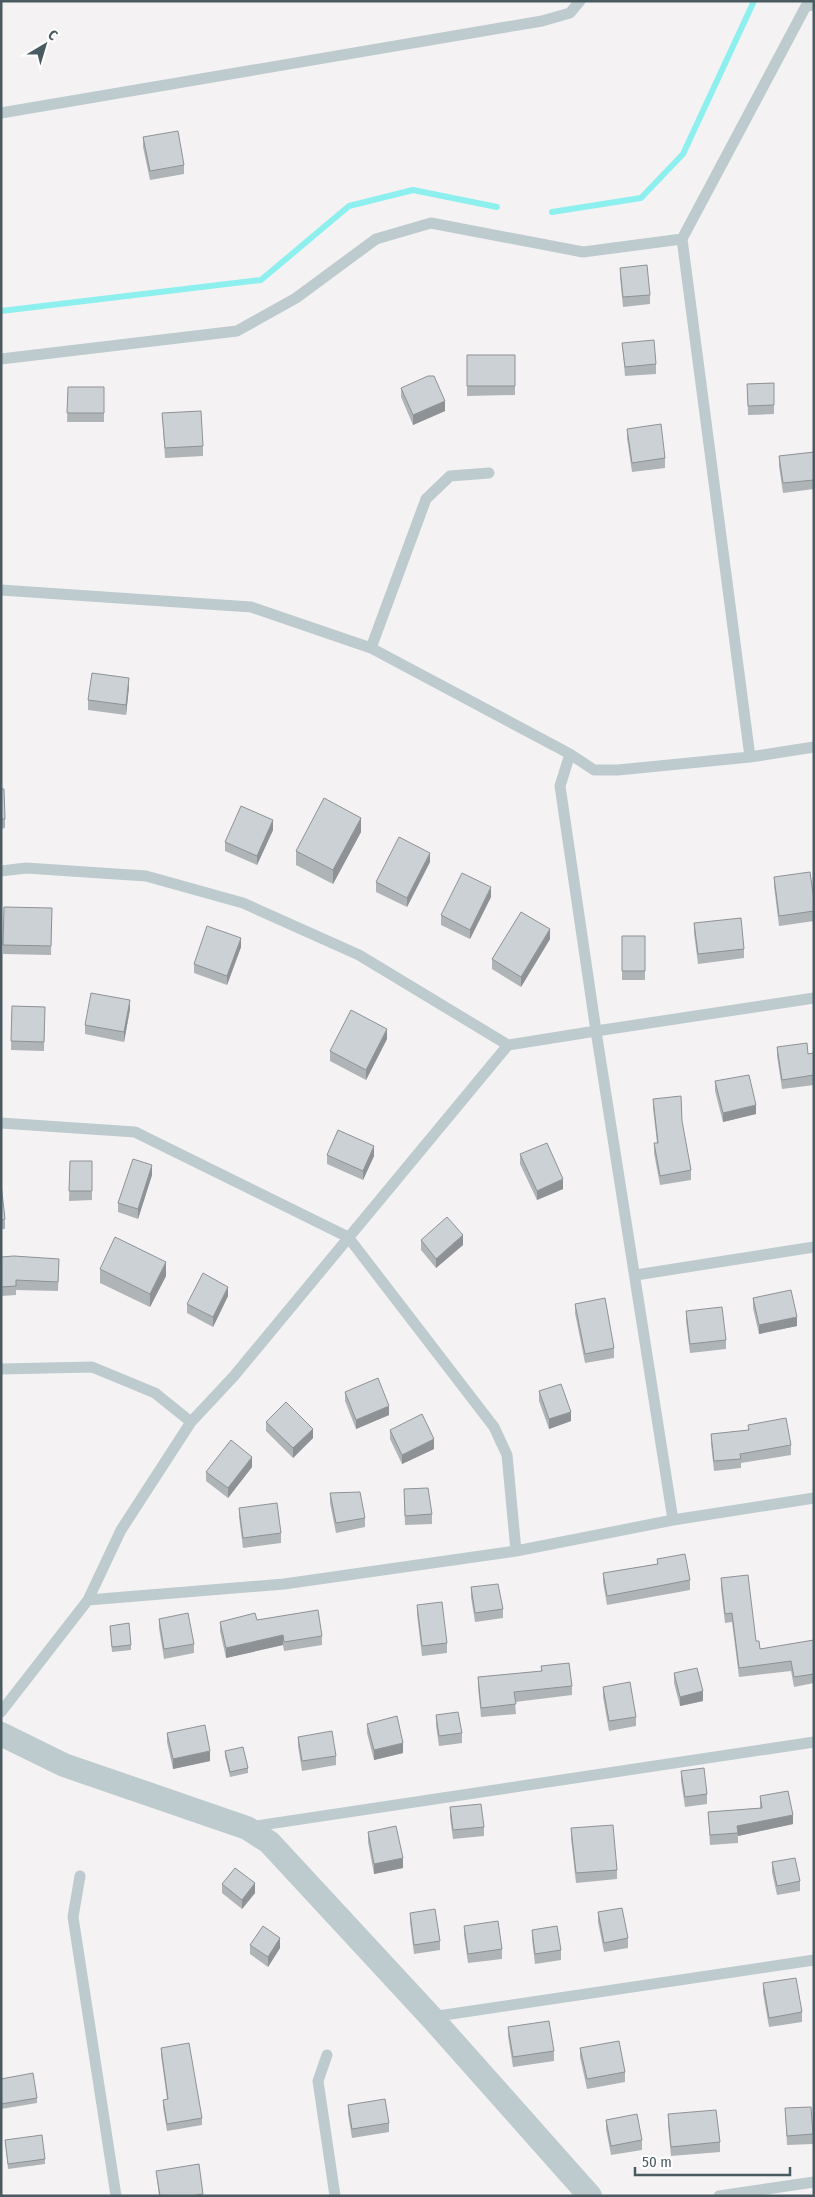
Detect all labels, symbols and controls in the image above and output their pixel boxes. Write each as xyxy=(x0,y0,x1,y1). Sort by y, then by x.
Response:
north arrow xyxy=(20,20,70,70)
text: С xyxy=(45,26,61,45)
scale bar xyxy=(635,2144,790,2176)
text: 50 m xyxy=(642,2153,672,2171)

